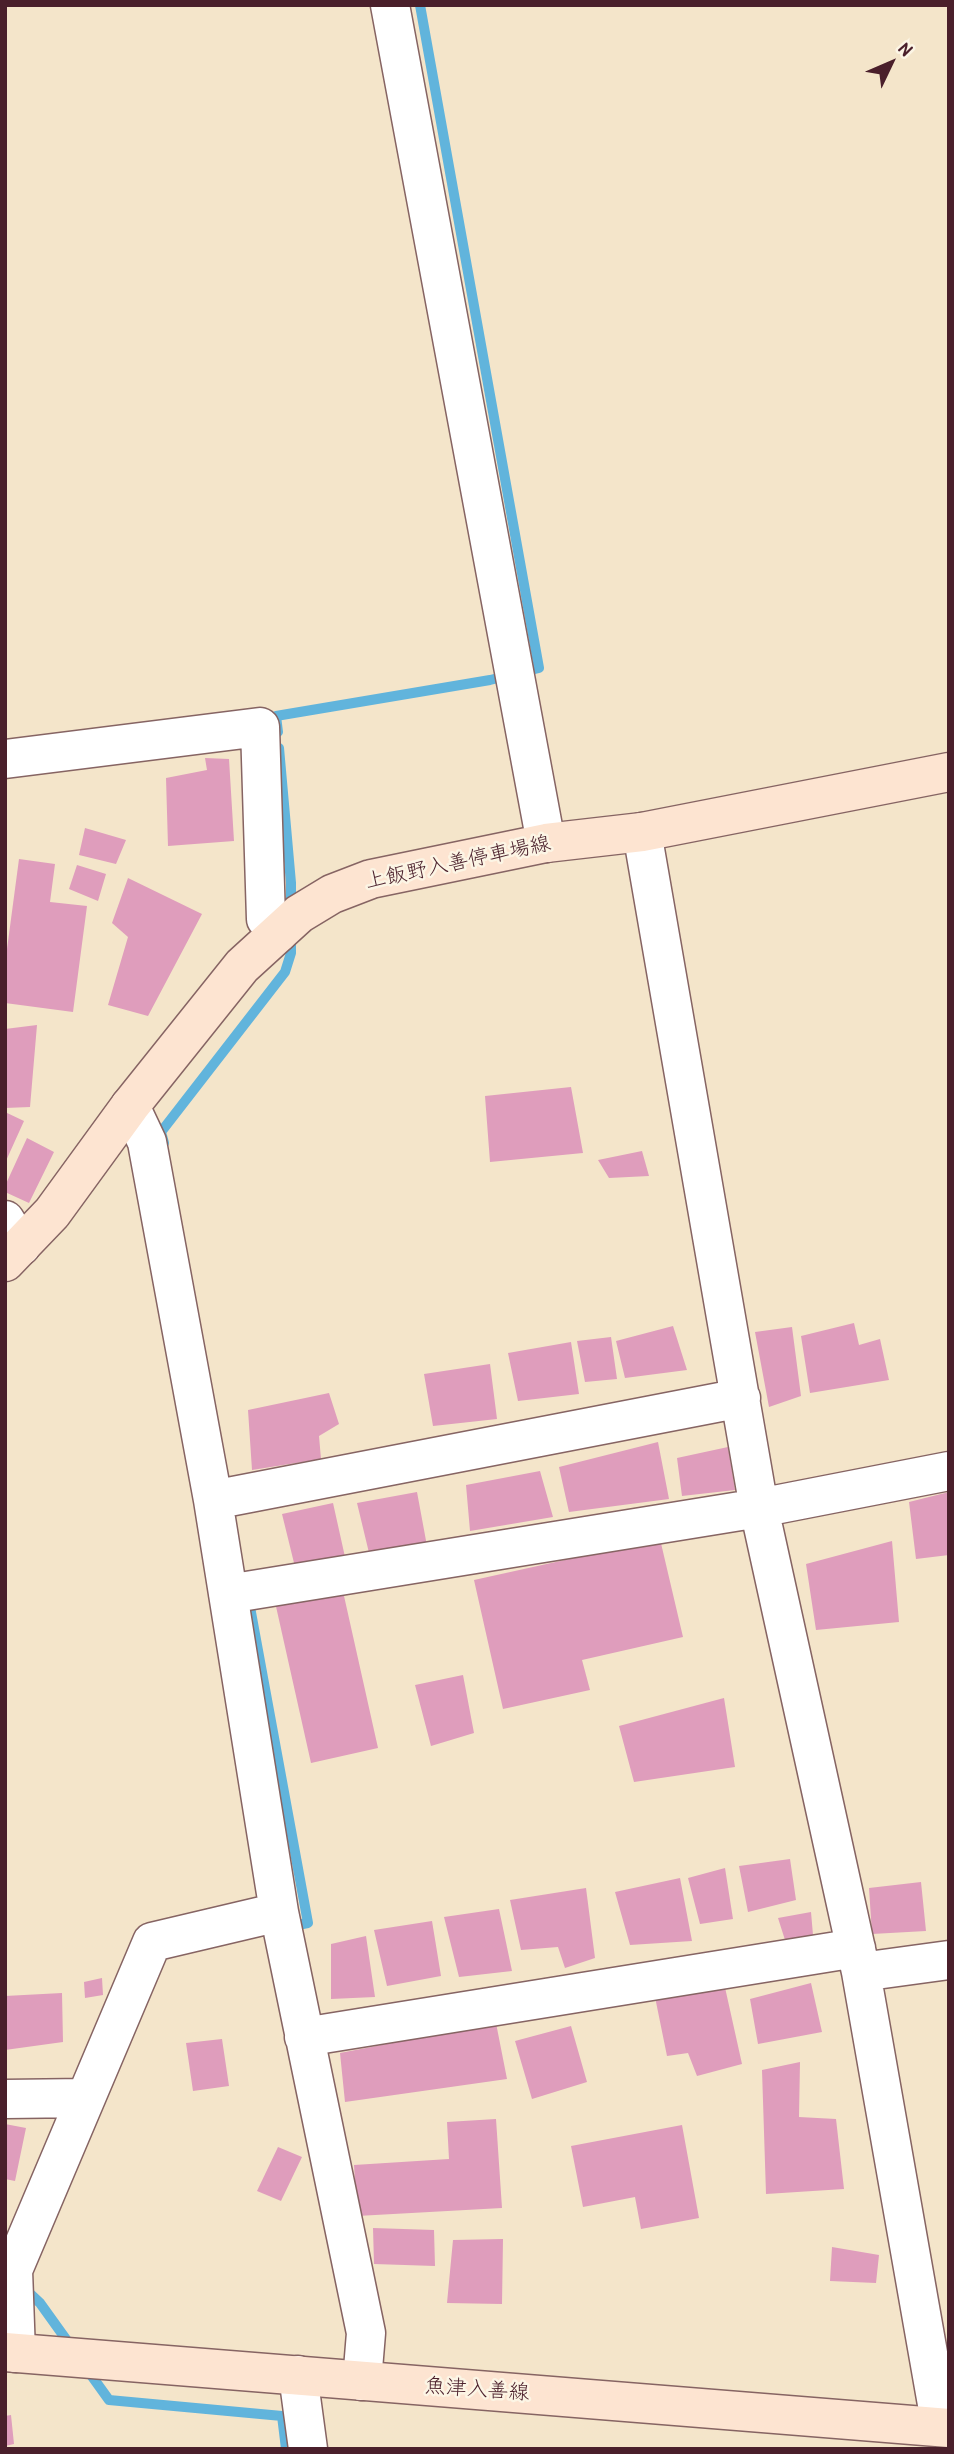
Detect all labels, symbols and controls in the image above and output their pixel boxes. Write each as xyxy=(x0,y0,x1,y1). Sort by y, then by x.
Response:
north arrow xyxy=(856,28,926,98)
text: N xyxy=(893,36,919,61)
street label: 上飯野入善停車場線 xyxy=(363,831,553,895)
street label: 魚津入善線 xyxy=(424,2374,530,2406)

